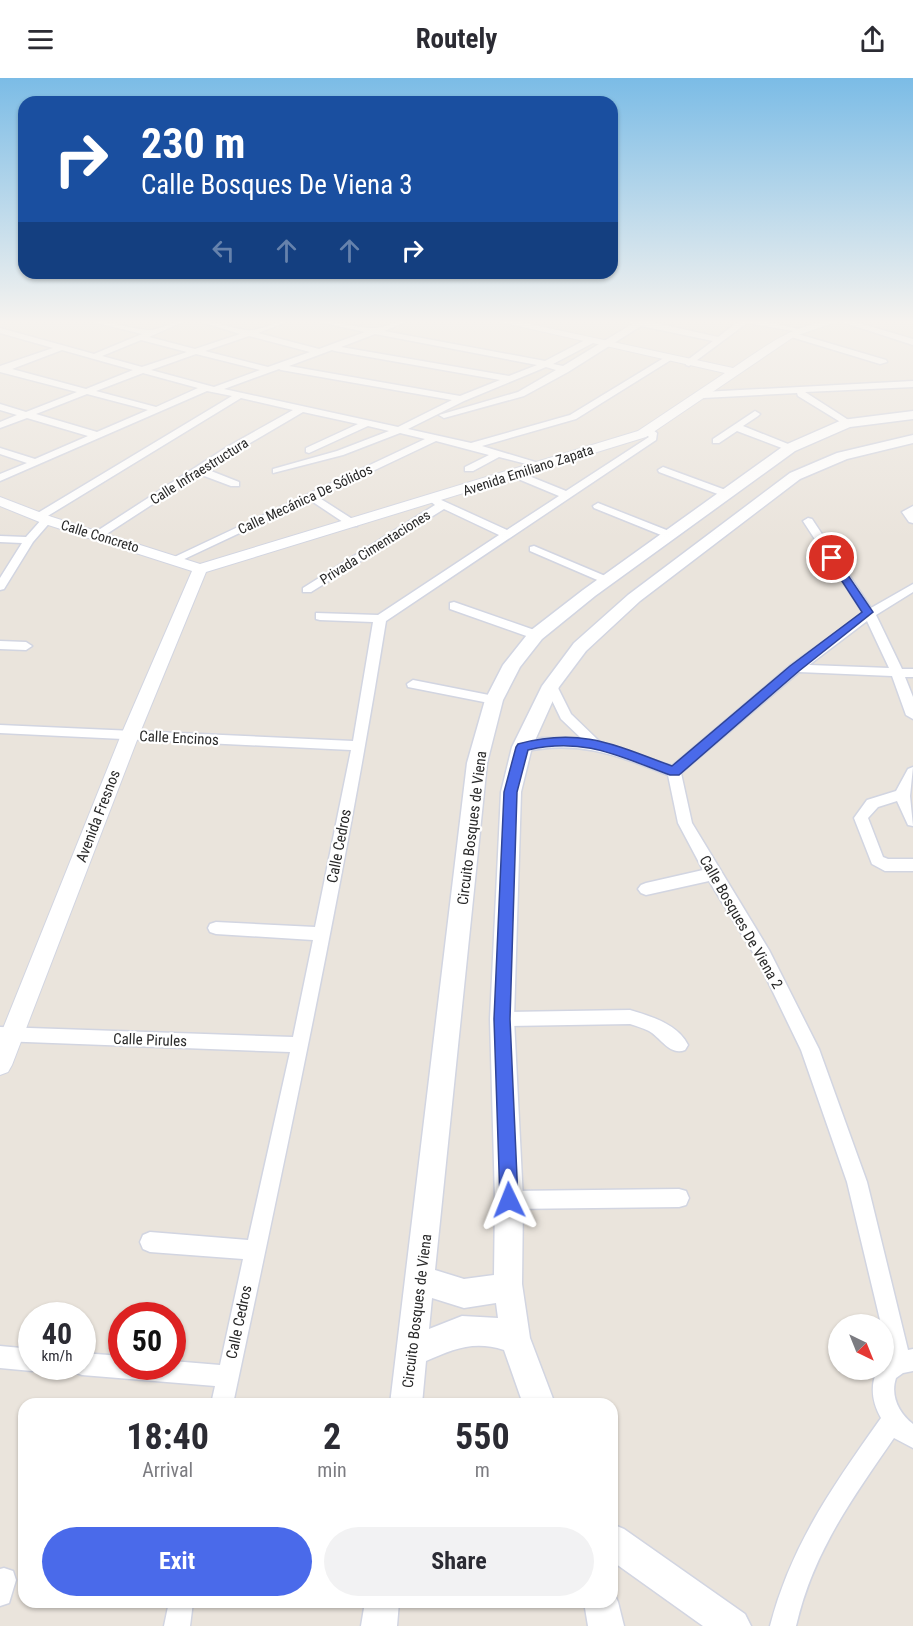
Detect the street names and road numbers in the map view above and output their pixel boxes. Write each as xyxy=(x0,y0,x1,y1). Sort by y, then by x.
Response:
street label: Calle Infraestructura xyxy=(147,434,251,508)
street label: Avenida Emiliano Zapata xyxy=(461,441,595,499)
street label: Calle Mecánica De Sólidos xyxy=(235,461,375,537)
street label: Privada Cimentaciones xyxy=(317,507,433,587)
street label: Calle Concreto xyxy=(59,517,141,555)
street label: Calle Encinos xyxy=(139,727,219,749)
street label: Circuito Bosques de Viena xyxy=(454,750,490,906)
street label: Avenida Fresnos xyxy=(72,767,124,865)
street label: Calle Cedros xyxy=(323,807,355,884)
street label: Calle Bosques De Viena 2 xyxy=(695,852,787,992)
street label: Calle Pirules xyxy=(113,1030,187,1050)
street label: Circuito Bosques de Viena xyxy=(399,1233,435,1389)
street label: Calle Cedros xyxy=(222,1283,256,1360)

